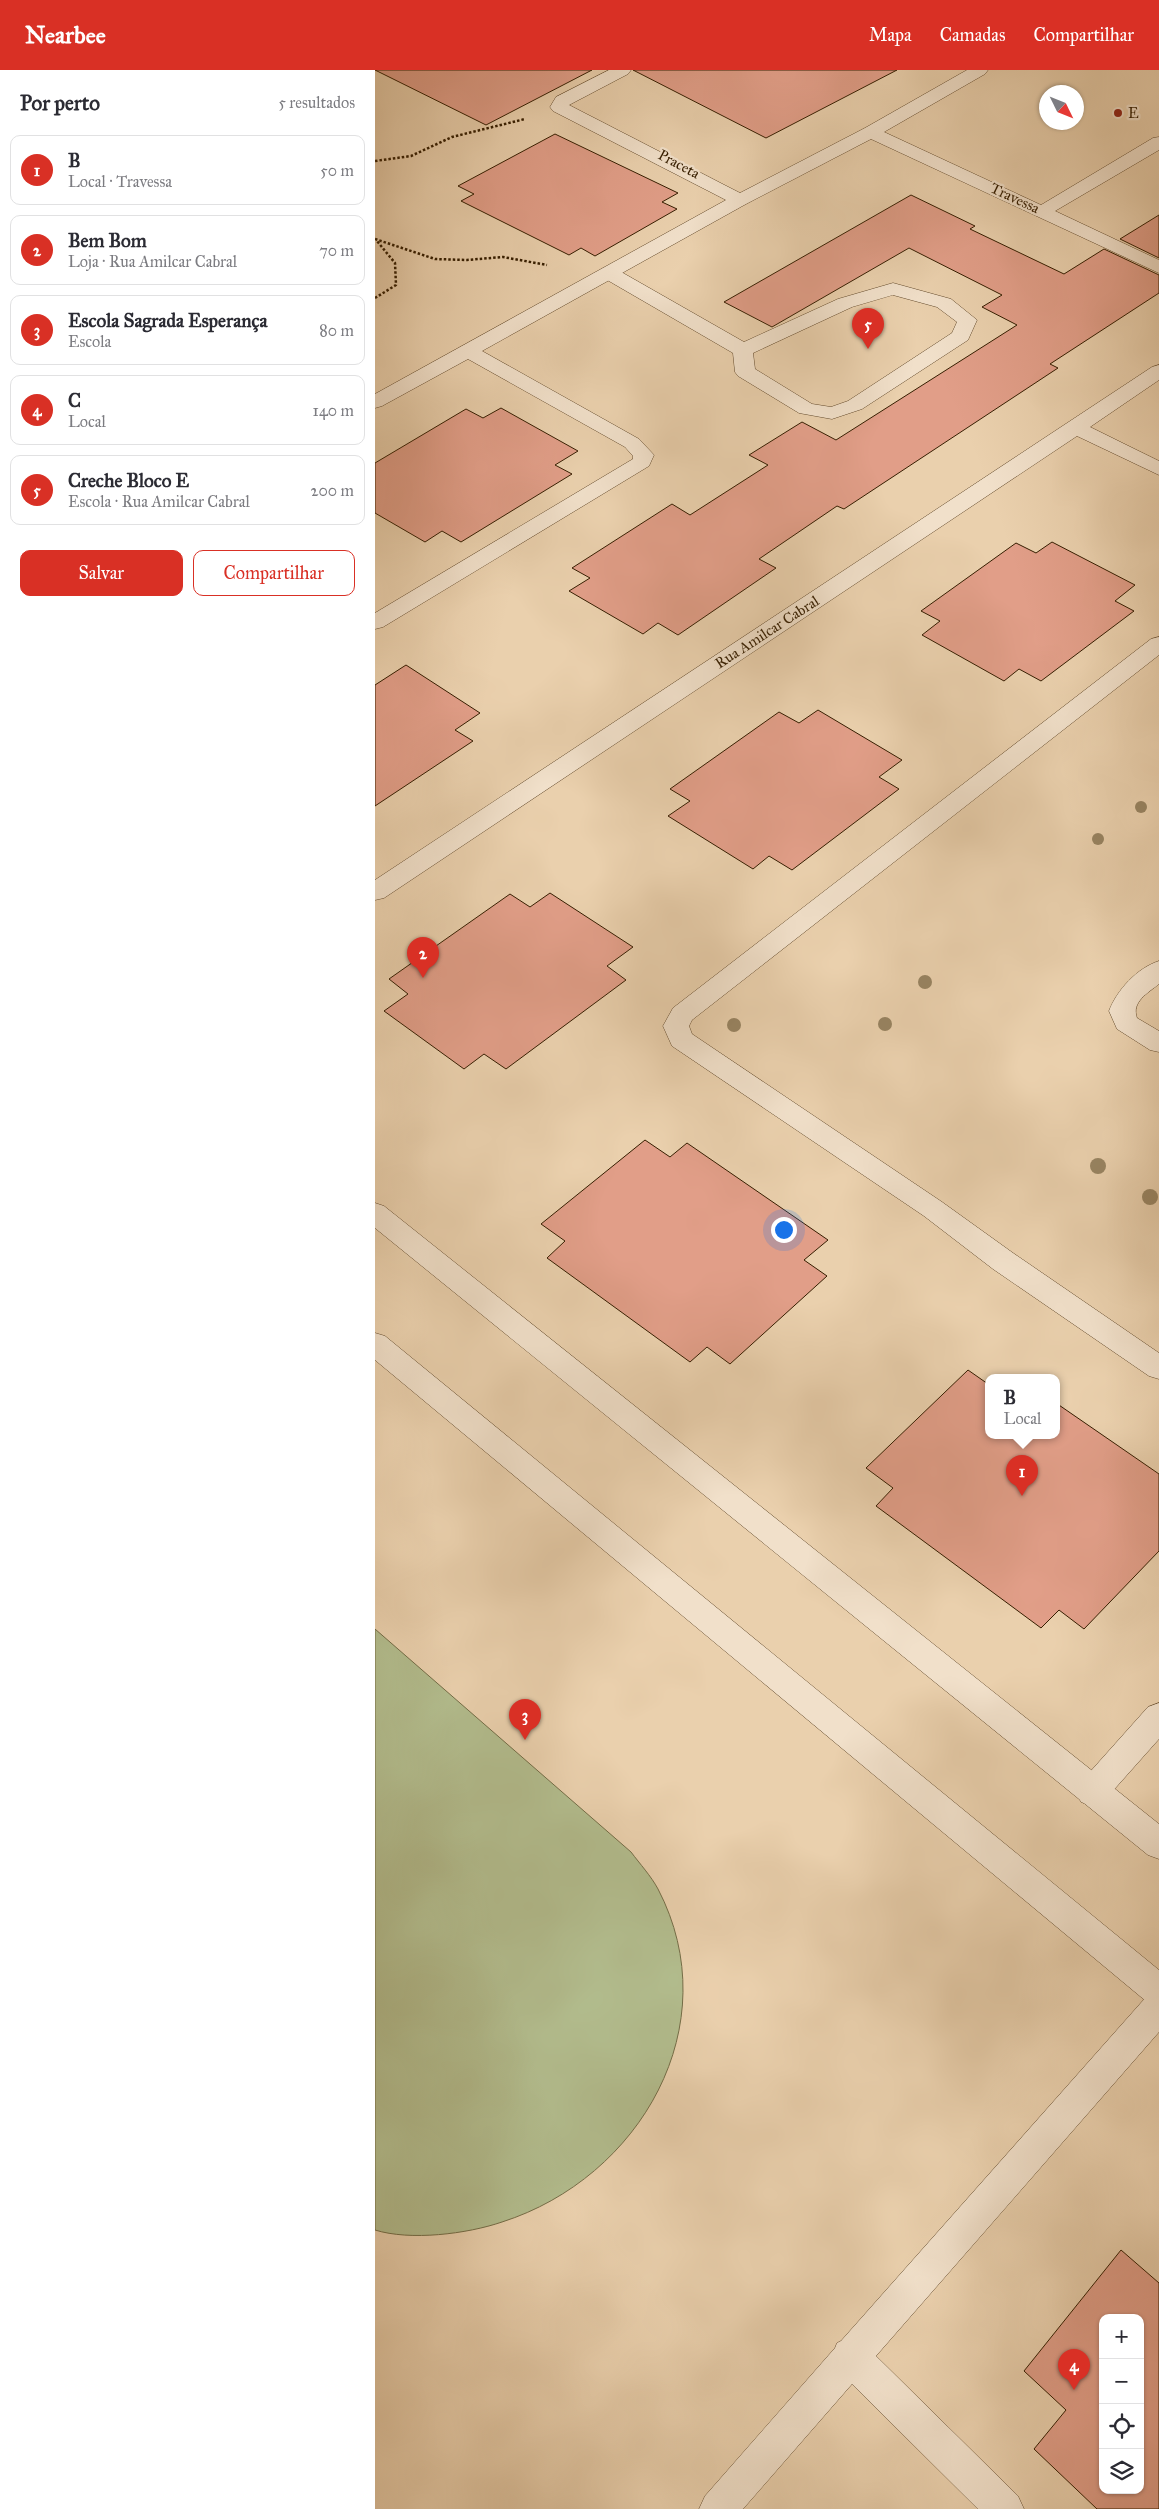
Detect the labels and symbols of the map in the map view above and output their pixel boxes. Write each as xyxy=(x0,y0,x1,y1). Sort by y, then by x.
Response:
north arrow xyxy=(1039,85,1084,130)
place label: E xyxy=(1128,104,1139,122)
marker: E xyxy=(1112,107,1124,119)
street label: Praceta xyxy=(655,146,704,183)
street label: Travessa xyxy=(988,179,1043,217)
pin: 5 xyxy=(852,308,884,349)
street label: Rua Amilcar Cabral xyxy=(712,591,823,672)
pin: 2 xyxy=(407,937,439,978)
your location xyxy=(771,1217,797,1243)
pin: 1 xyxy=(1006,1455,1038,1496)
pin: 3 xyxy=(509,1699,541,1740)
pin: 4 xyxy=(1058,2349,1090,2390)

